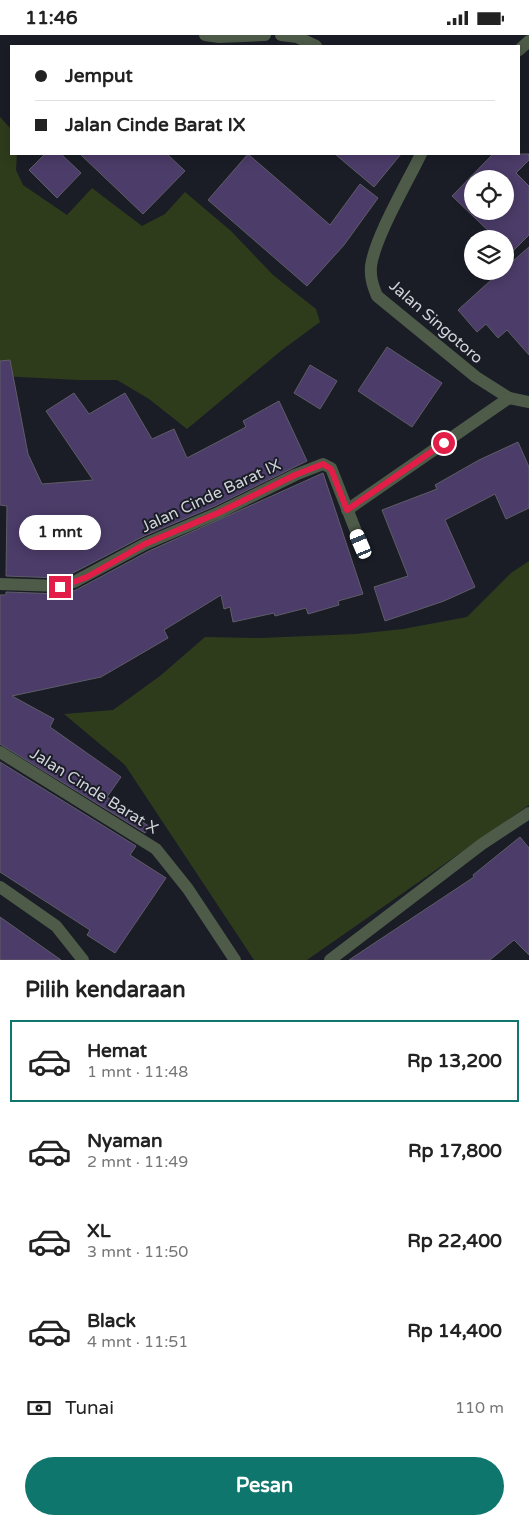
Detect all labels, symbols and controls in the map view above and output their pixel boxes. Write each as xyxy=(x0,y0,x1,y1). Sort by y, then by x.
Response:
text: 11:46 xyxy=(25,7,78,29)
text: Jemput xyxy=(65,65,133,87)
text: Jalan Cinde Barat IX xyxy=(65,114,246,136)
map controls xyxy=(464,170,514,280)
button: locate xyxy=(464,170,514,220)
button: layers xyxy=(464,230,514,280)
street label: Jalan Singotoro xyxy=(385,276,487,368)
route start xyxy=(433,432,455,454)
street label: Jalan Cinde Barat IX xyxy=(138,455,284,537)
callout: 1 mnt xyxy=(19,515,101,549)
text: 1 mnt xyxy=(38,522,82,542)
car xyxy=(348,527,373,561)
route end xyxy=(49,576,71,598)
street label: Jalan Cinde Barat X xyxy=(26,743,162,839)
text: Pilih kendaraan xyxy=(25,977,186,1003)
icon: car xyxy=(27,1039,72,1084)
text: Hemat xyxy=(87,1040,147,1062)
text: Rp 13,200 xyxy=(407,1050,502,1072)
text: 1 mnt · 11:48 xyxy=(87,1062,188,1082)
icon: car xyxy=(27,1129,72,1174)
text: Nyaman xyxy=(87,1130,163,1152)
text: Rp 17,800 xyxy=(408,1140,502,1162)
text: 2 mnt · 11:49 xyxy=(87,1152,188,1172)
icon: car xyxy=(27,1219,72,1264)
text: XL xyxy=(87,1220,111,1242)
text: Rp 22,400 xyxy=(407,1230,502,1252)
text: 3 mnt · 11:50 xyxy=(87,1242,188,1262)
icon: car xyxy=(27,1309,72,1354)
text: Black xyxy=(87,1310,136,1332)
text: Rp 14,400 xyxy=(407,1320,502,1342)
text: 4 mnt · 11:51 xyxy=(87,1332,188,1352)
icon: cash xyxy=(25,1394,53,1422)
text: Tunai xyxy=(65,1397,114,1419)
text: 110 m xyxy=(455,1398,504,1418)
button: Pesan xyxy=(25,1457,504,1515)

